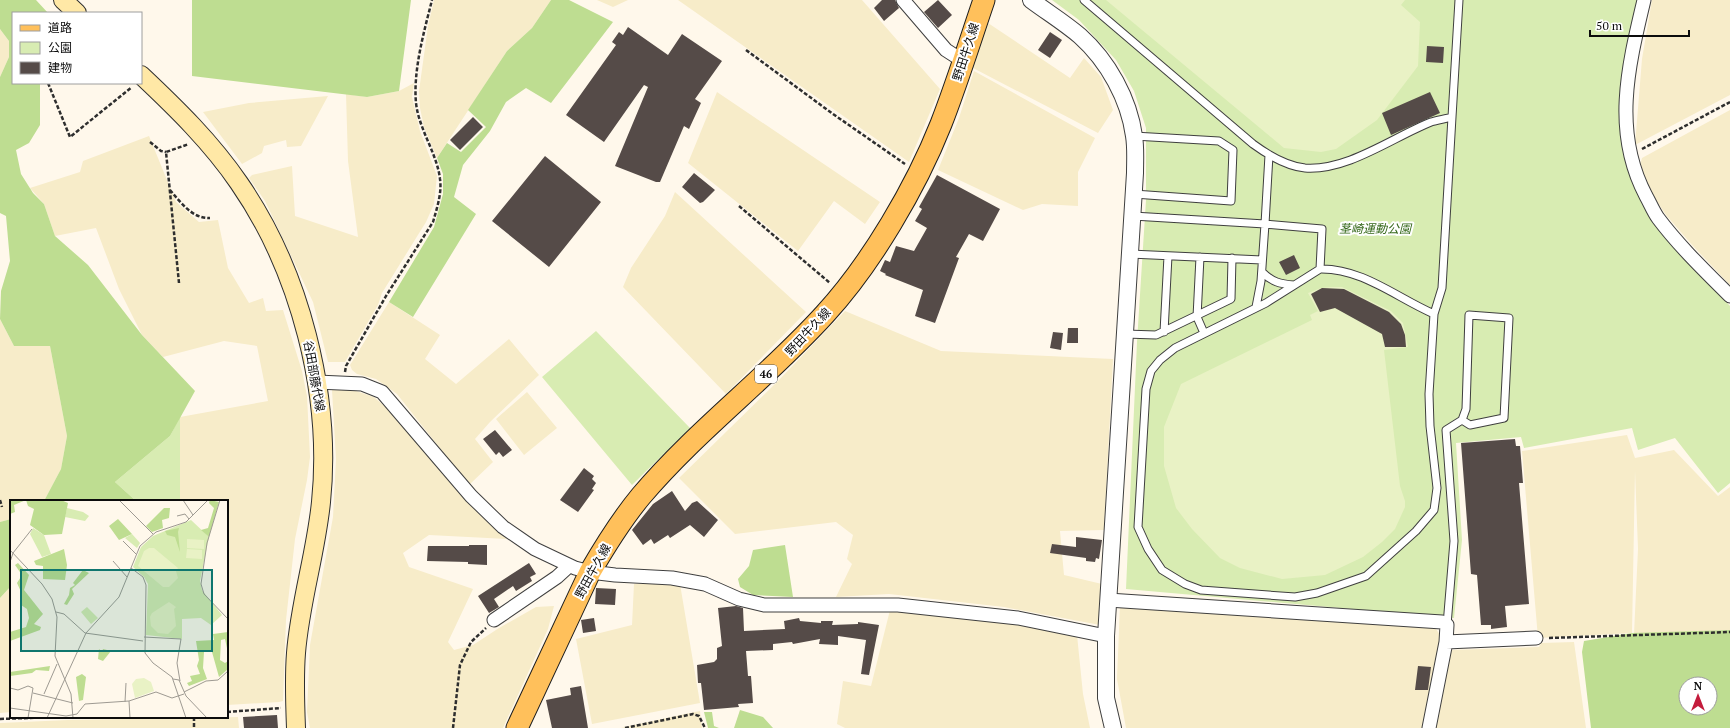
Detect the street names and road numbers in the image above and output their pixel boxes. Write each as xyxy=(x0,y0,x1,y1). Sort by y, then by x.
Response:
street label: 野田牛久線 xyxy=(949,21,982,83)
street label: 野田牛久線 xyxy=(782,305,834,359)
street label: 谷田部藤代線 xyxy=(301,339,328,413)
road number: 46 xyxy=(755,365,777,383)
street label: 野田牛久線 xyxy=(571,541,614,601)

